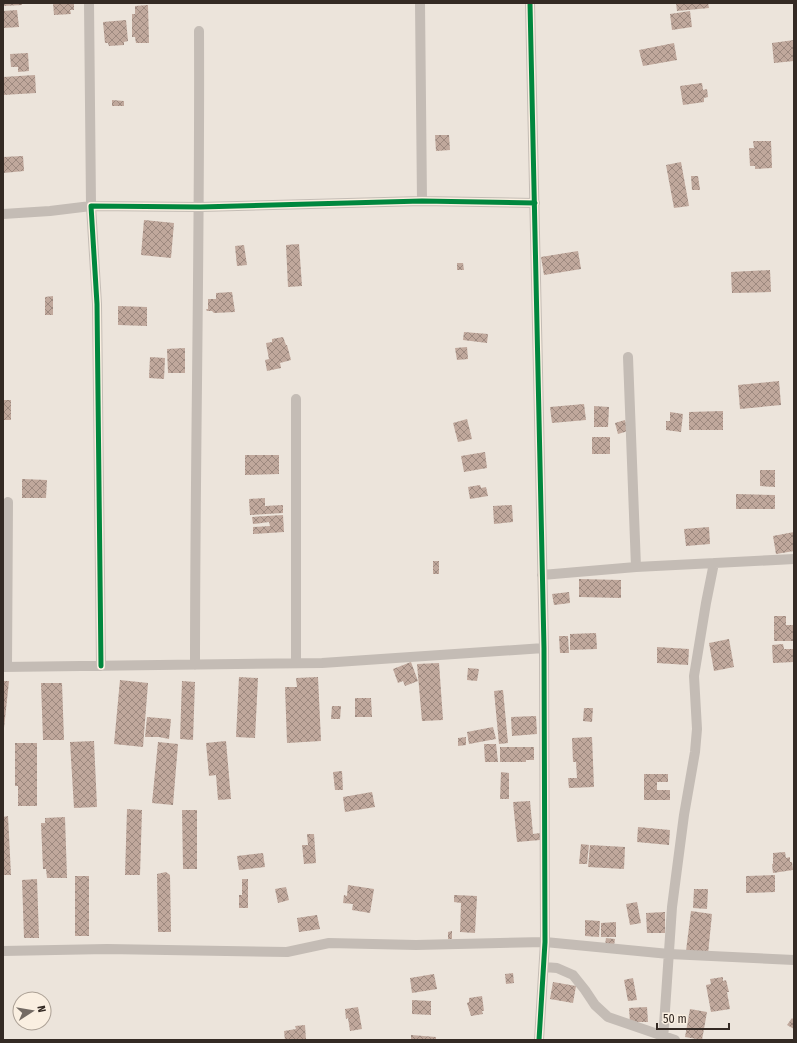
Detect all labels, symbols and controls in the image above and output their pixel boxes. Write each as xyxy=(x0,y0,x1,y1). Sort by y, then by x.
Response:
north arrow xyxy=(12,991,52,1031)
text: N xyxy=(34,1004,48,1014)
scale bar xyxy=(657,1005,729,1031)
text: 50 m xyxy=(663,1012,687,1026)

